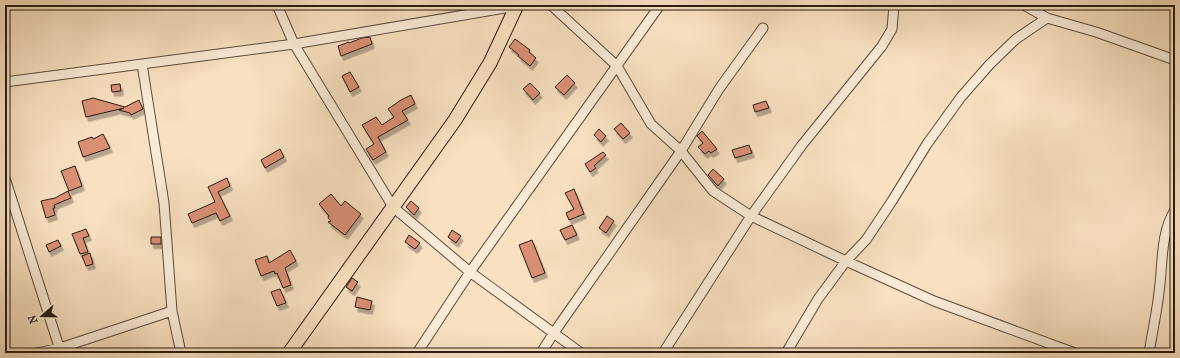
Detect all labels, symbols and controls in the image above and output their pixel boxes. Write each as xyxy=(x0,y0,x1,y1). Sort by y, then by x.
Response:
north arrow xyxy=(22,296,62,336)
text: N xyxy=(25,312,41,325)

